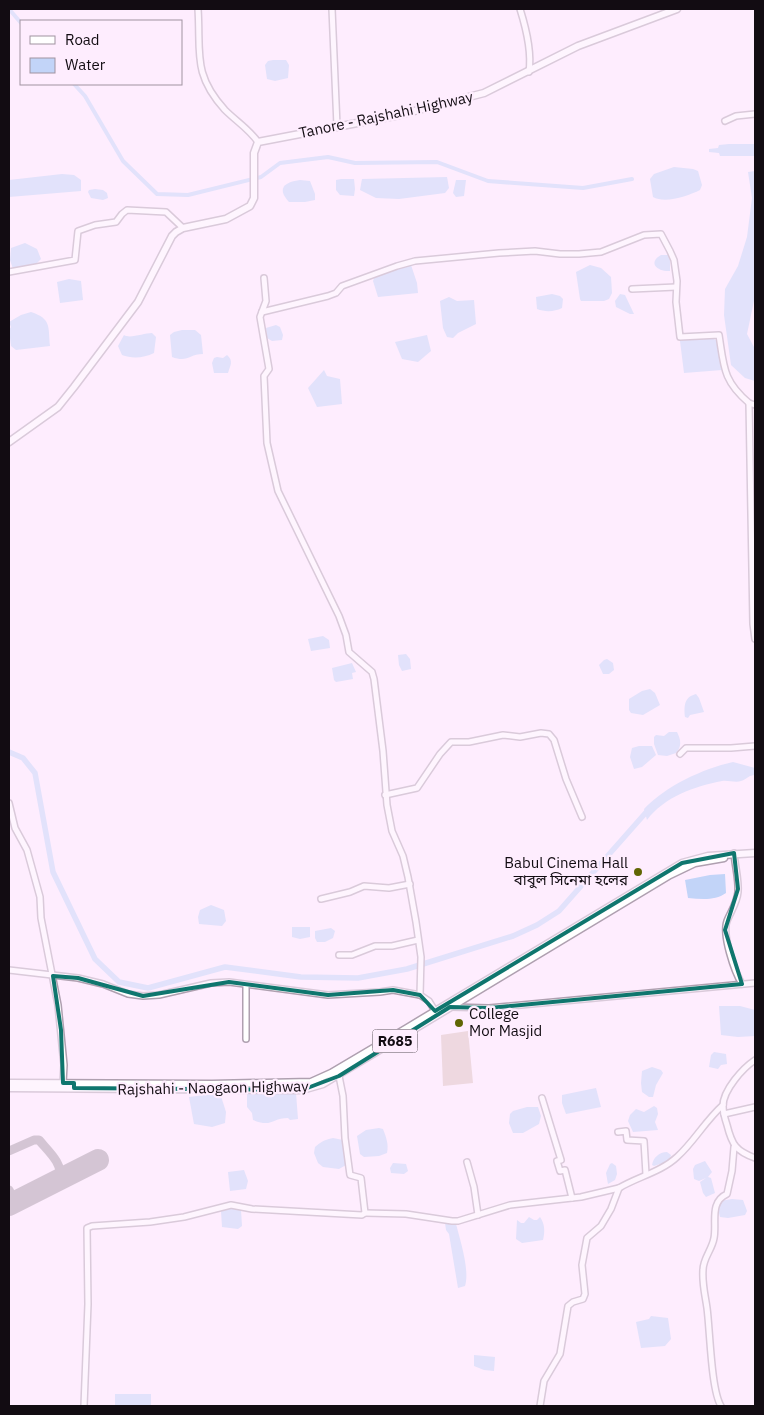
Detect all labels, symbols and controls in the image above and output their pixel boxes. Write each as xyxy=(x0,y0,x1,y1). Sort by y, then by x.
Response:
legend xyxy=(20,20,182,85)
text: Road xyxy=(65,30,100,49)
text: Water xyxy=(65,55,106,74)
street label: Tanore - Rajshahi Highway xyxy=(297,87,475,142)
place label: Babul Cinema Hall বাবুল সিনেমা হলের xyxy=(504,853,629,889)
marker: Babul Cinema Hall বাবুল সিনেমা হলের xyxy=(632,866,644,878)
place label: College Mor Masjid xyxy=(469,1004,542,1040)
marker: College Mor Masjid xyxy=(453,1017,465,1029)
road number: R685 xyxy=(372,1030,418,1052)
street label: Rajshahi - Naogaon Highway xyxy=(117,1076,309,1099)

